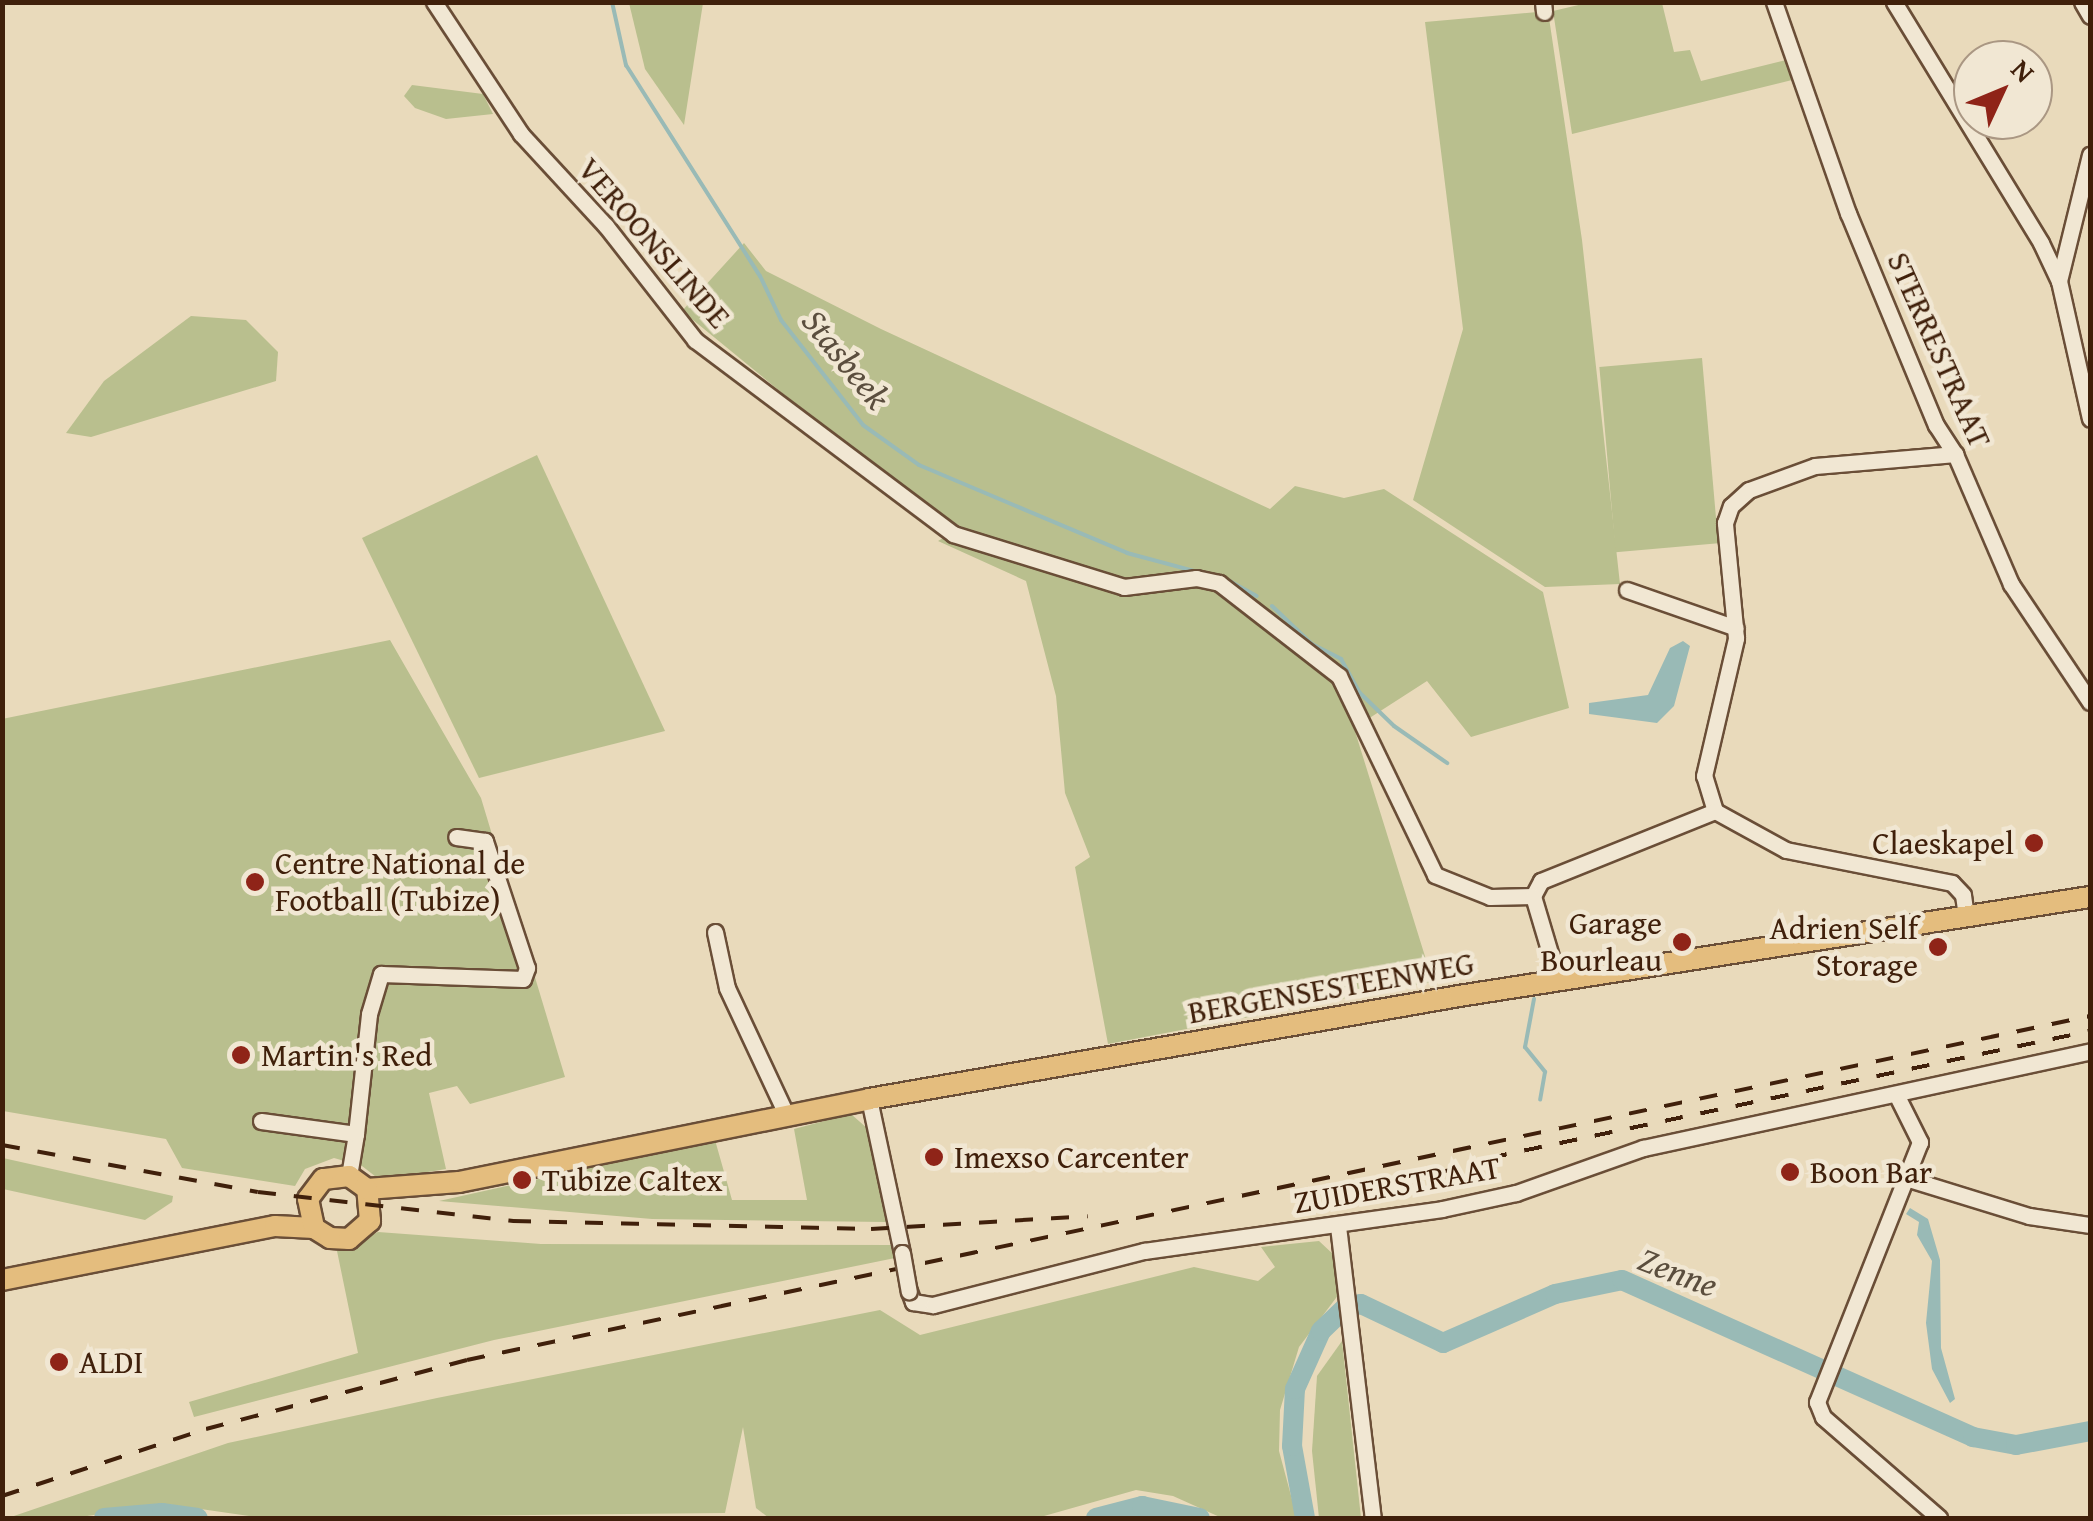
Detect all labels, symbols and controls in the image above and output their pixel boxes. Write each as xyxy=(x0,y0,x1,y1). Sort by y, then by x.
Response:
north arrow xyxy=(1953,40,2053,140)
text: N xyxy=(2002,49,2045,91)
street label: VEROONSLINDE xyxy=(570,150,738,336)
street label: STERRESTRAAT xyxy=(1879,246,1999,454)
water label: Stasbeek xyxy=(793,301,899,417)
place label: Claeskapel xyxy=(1872,824,2014,862)
marker: Claeskapel xyxy=(2023,832,2045,854)
place label: Centre National de Football (Tubize) xyxy=(275,845,525,920)
marker: Centre National de Football (Tubize) xyxy=(244,871,266,893)
place label: Garage Bourleau xyxy=(1541,905,1662,980)
place label: Adrien Self Storage xyxy=(1769,910,1918,985)
marker: Garage Bourleau xyxy=(1671,931,1693,953)
marker: Adrien Self Storage xyxy=(1927,936,1949,958)
street label: BERGENSESTEENWEG xyxy=(1185,944,1477,1032)
place label: Martin's Red xyxy=(261,1036,432,1074)
marker: Martin's Red xyxy=(230,1044,252,1066)
place label: Imexso Carcenter xyxy=(954,1138,1189,1176)
marker: Imexso Carcenter xyxy=(923,1146,945,1168)
street label: ZUIDERSTRAAT xyxy=(1291,1148,1503,1222)
place label: Boon Bar xyxy=(1810,1153,1932,1191)
place label: Tubize Caltex xyxy=(542,1161,722,1199)
marker: Boon Bar xyxy=(1779,1161,1801,1183)
marker: Tubize Caltex xyxy=(511,1169,533,1191)
water label: Zenne xyxy=(1633,1238,1723,1306)
place label: ALDI xyxy=(79,1343,143,1381)
marker: ALDI xyxy=(48,1351,70,1373)

